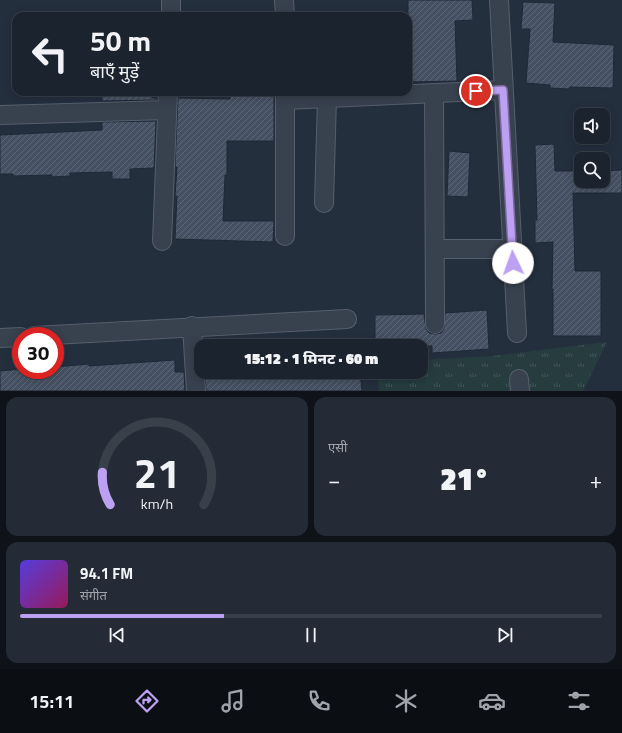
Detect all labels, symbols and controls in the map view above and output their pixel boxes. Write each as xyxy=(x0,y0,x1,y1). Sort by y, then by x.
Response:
text: 50 m xyxy=(90,19,151,62)
icon: left xyxy=(24,28,76,80)
text: बाएँ मुड़ें xyxy=(90,58,139,85)
pin xyxy=(459,74,493,108)
icon: arrive xyxy=(465,80,487,102)
map controls xyxy=(574,108,610,188)
button: sound xyxy=(574,108,610,144)
button: search xyxy=(574,152,610,188)
position arrow xyxy=(492,242,534,284)
speed limit sign: 30 xyxy=(12,327,64,379)
text: 15:12 · 1 मिनट · 60 m xyxy=(244,347,378,370)
text: एसी xyxy=(328,437,347,457)
text: 21 xyxy=(134,440,180,503)
text: 21° xyxy=(440,456,490,502)
text: − xyxy=(328,463,340,497)
text: + xyxy=(590,463,602,497)
text: km/h xyxy=(141,492,173,514)
text: 94.1 FM xyxy=(80,562,133,585)
text: संगीत xyxy=(80,585,107,605)
icon: previous xyxy=(106,624,128,646)
icon: pause xyxy=(300,624,322,646)
icon: next xyxy=(494,624,516,646)
icon: directions xyxy=(133,687,161,715)
icon: music xyxy=(219,687,247,715)
icon: phone xyxy=(305,687,333,715)
icon: climate xyxy=(392,687,420,715)
icon: car xyxy=(478,687,506,715)
icon: filters xyxy=(565,687,593,715)
text: 15:11 xyxy=(29,688,74,715)

